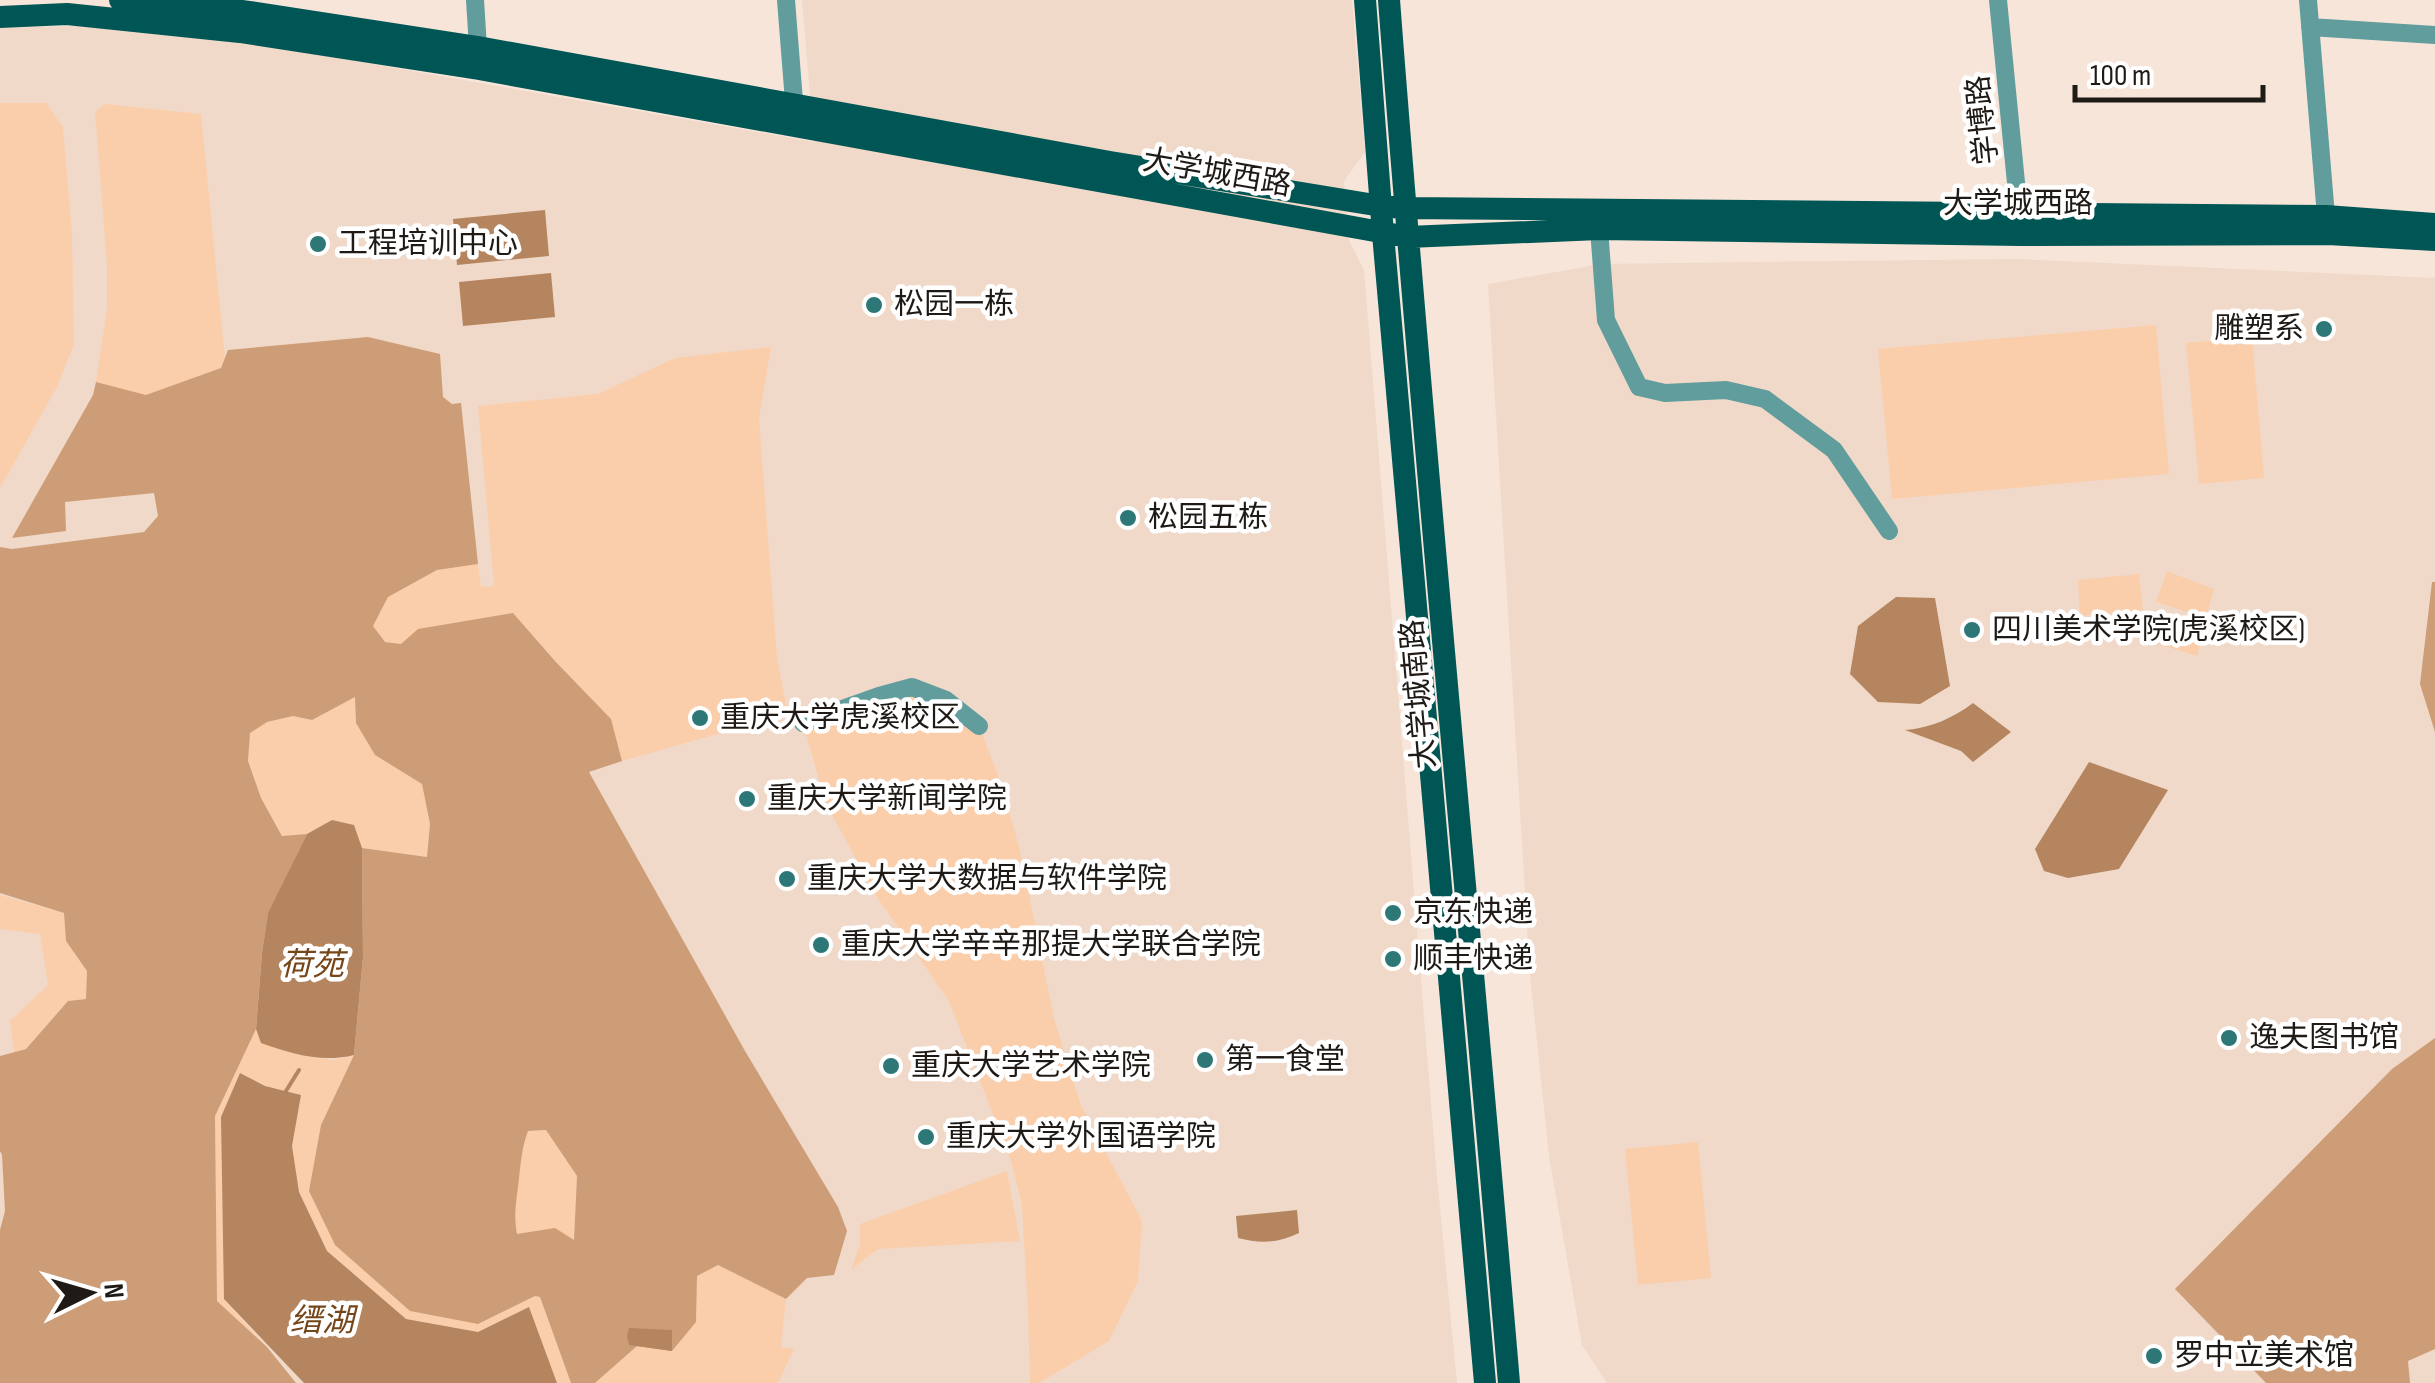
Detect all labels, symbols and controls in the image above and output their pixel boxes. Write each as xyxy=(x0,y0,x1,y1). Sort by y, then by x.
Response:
scale bar xyxy=(2075,40,2262,102)
text: 100 m xyxy=(2090,58,2151,94)
street label: 学博路 xyxy=(1960,73,2006,167)
street label: 大学城西路 xyxy=(1140,142,1294,204)
street label: 大学城西路 xyxy=(1943,186,2093,222)
place label: 工程培训中心 xyxy=(338,226,518,262)
marker: 工程培训中心 xyxy=(307,233,329,255)
place label: 松园一栋 xyxy=(894,287,1014,323)
marker: 松园一栋 xyxy=(863,294,885,316)
place label: 雕塑系 xyxy=(2214,311,2304,347)
marker: 雕塑系 xyxy=(2313,318,2335,340)
place label: 松园五栋 xyxy=(1148,500,1268,536)
marker: 松园五栋 xyxy=(1117,507,1139,529)
place label: 四川美术学院(虎溪校区) xyxy=(1992,612,2305,648)
street label: 大学城南路 xyxy=(1395,618,1443,770)
marker: 四川美术学院(虎溪校区) xyxy=(1961,619,1983,641)
place label: 重庆大学虎溪校区 xyxy=(720,700,960,736)
marker: 重庆大学虎溪校区 xyxy=(689,707,711,729)
place label: 重庆大学新闻学院 xyxy=(767,781,1007,817)
marker: 重庆大学新闻学院 xyxy=(736,788,758,810)
place label: 重庆大学大数据与软件学院 xyxy=(807,861,1167,897)
marker: 重庆大学大数据与软件学院 xyxy=(776,868,798,890)
place label: 京东快递 xyxy=(1413,895,1533,931)
marker: 京东快递 xyxy=(1382,902,1404,924)
place label: 重庆大学辛辛那提大学联合学院 xyxy=(841,927,1261,963)
marker: 重庆大学辛辛那提大学联合学院 xyxy=(810,934,832,956)
place label: 顺丰快递 xyxy=(1413,941,1533,977)
water label: 荷苑 xyxy=(280,946,349,985)
marker: 顺丰快递 xyxy=(1382,948,1404,970)
place label: 逸夫图书馆 xyxy=(2249,1020,2399,1056)
marker: 逸夫图书馆 xyxy=(2218,1027,2240,1049)
place label: 第一食堂 xyxy=(1225,1042,1345,1078)
place label: 重庆大学艺术学院 xyxy=(911,1048,1151,1084)
marker: 第一食堂 xyxy=(1194,1049,1216,1071)
marker: 重庆大学艺术学院 xyxy=(880,1055,902,1077)
place label: 重庆大学外国语学院 xyxy=(946,1119,1216,1155)
marker: 重庆大学外国语学院 xyxy=(915,1126,937,1148)
north arrow xyxy=(40,1243,140,1343)
text: N xyxy=(96,1282,130,1300)
water label: 缙湖 xyxy=(290,1302,359,1341)
place label: 罗中立美术馆 xyxy=(2174,1338,2354,1374)
marker: 罗中立美术馆 xyxy=(2143,1345,2165,1367)

